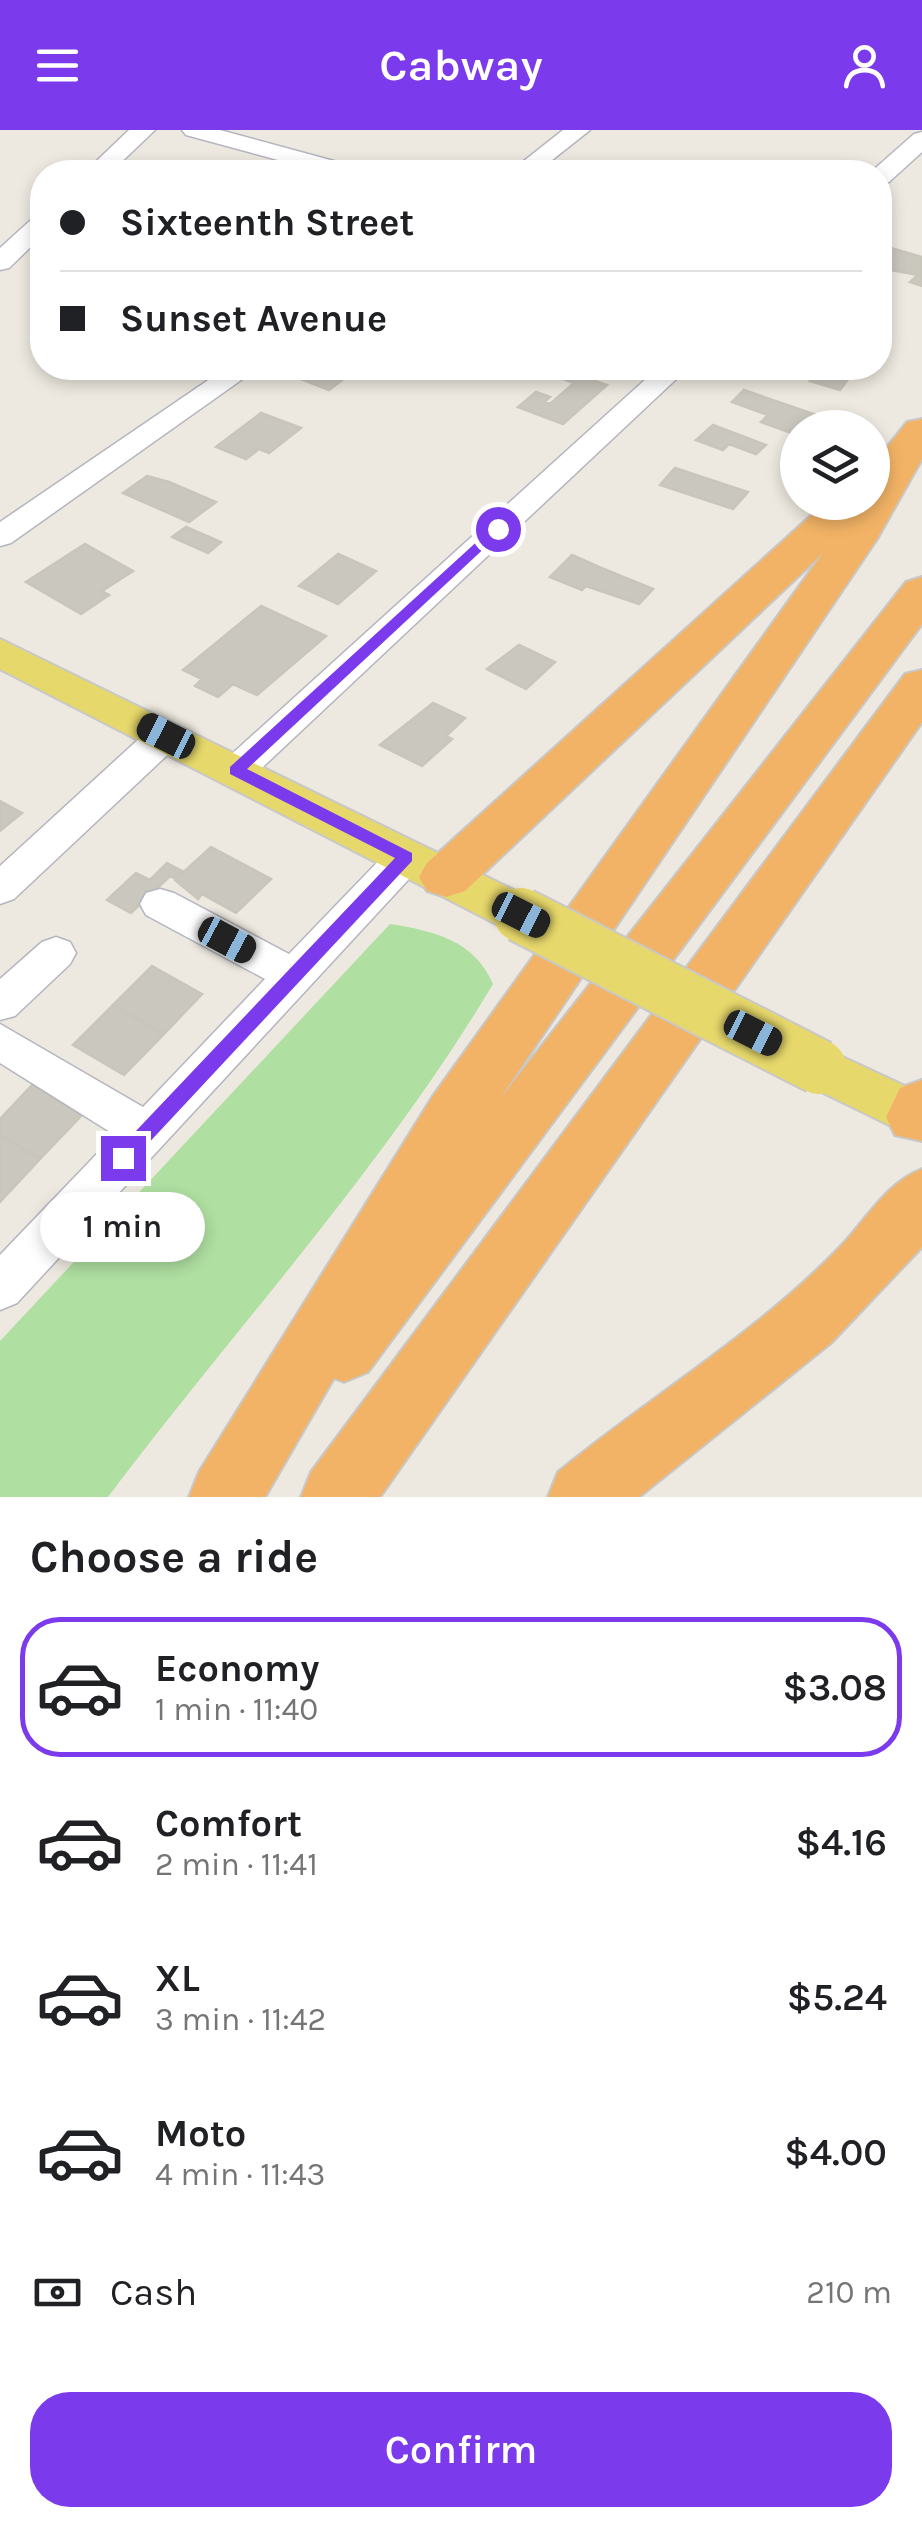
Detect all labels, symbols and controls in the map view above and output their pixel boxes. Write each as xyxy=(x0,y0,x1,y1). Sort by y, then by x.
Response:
icon: menu xyxy=(30,38,85,93)
icon: person xyxy=(837,38,892,93)
text: Cabway xyxy=(379,39,543,91)
text: Sixteenth Street xyxy=(120,200,414,245)
text: Sunset Avenue xyxy=(120,296,387,341)
map controls xyxy=(780,410,890,520)
button: layers xyxy=(780,410,890,520)
route start xyxy=(476,507,521,552)
car xyxy=(132,709,200,763)
car xyxy=(487,888,555,942)
car xyxy=(193,913,261,967)
car xyxy=(719,1006,787,1060)
route end xyxy=(101,1136,146,1181)
callout: 1 min xyxy=(41,1193,206,1263)
text: 1 min xyxy=(83,1208,162,1245)
text: Choose a ride xyxy=(30,1531,318,1583)
icon: car xyxy=(35,1642,125,1732)
text: Economy xyxy=(155,1646,319,1691)
text: $3.08 xyxy=(782,1665,887,1710)
text: 1 min · 11:40 xyxy=(155,1691,318,1728)
icon: car xyxy=(35,1797,125,1887)
text: Comfort xyxy=(155,1801,302,1846)
text: $4.16 xyxy=(795,1820,887,1865)
text: 2 min · 11:41 xyxy=(155,1846,318,1883)
icon: car xyxy=(35,1952,125,2042)
text: XL xyxy=(155,1956,200,2001)
text: $5.24 xyxy=(787,1975,887,2020)
text: 3 min · 11:42 xyxy=(155,2001,326,2038)
icon: car xyxy=(35,2107,125,2197)
text: Moto xyxy=(155,2111,246,2156)
text: $4.00 xyxy=(784,2130,887,2175)
text: 4 min · 11:43 xyxy=(155,2156,325,2193)
icon: cash xyxy=(30,2265,85,2320)
text: Cash xyxy=(110,2270,197,2315)
text: 210 m xyxy=(806,2274,892,2311)
button: Confirm xyxy=(30,2392,892,2507)

